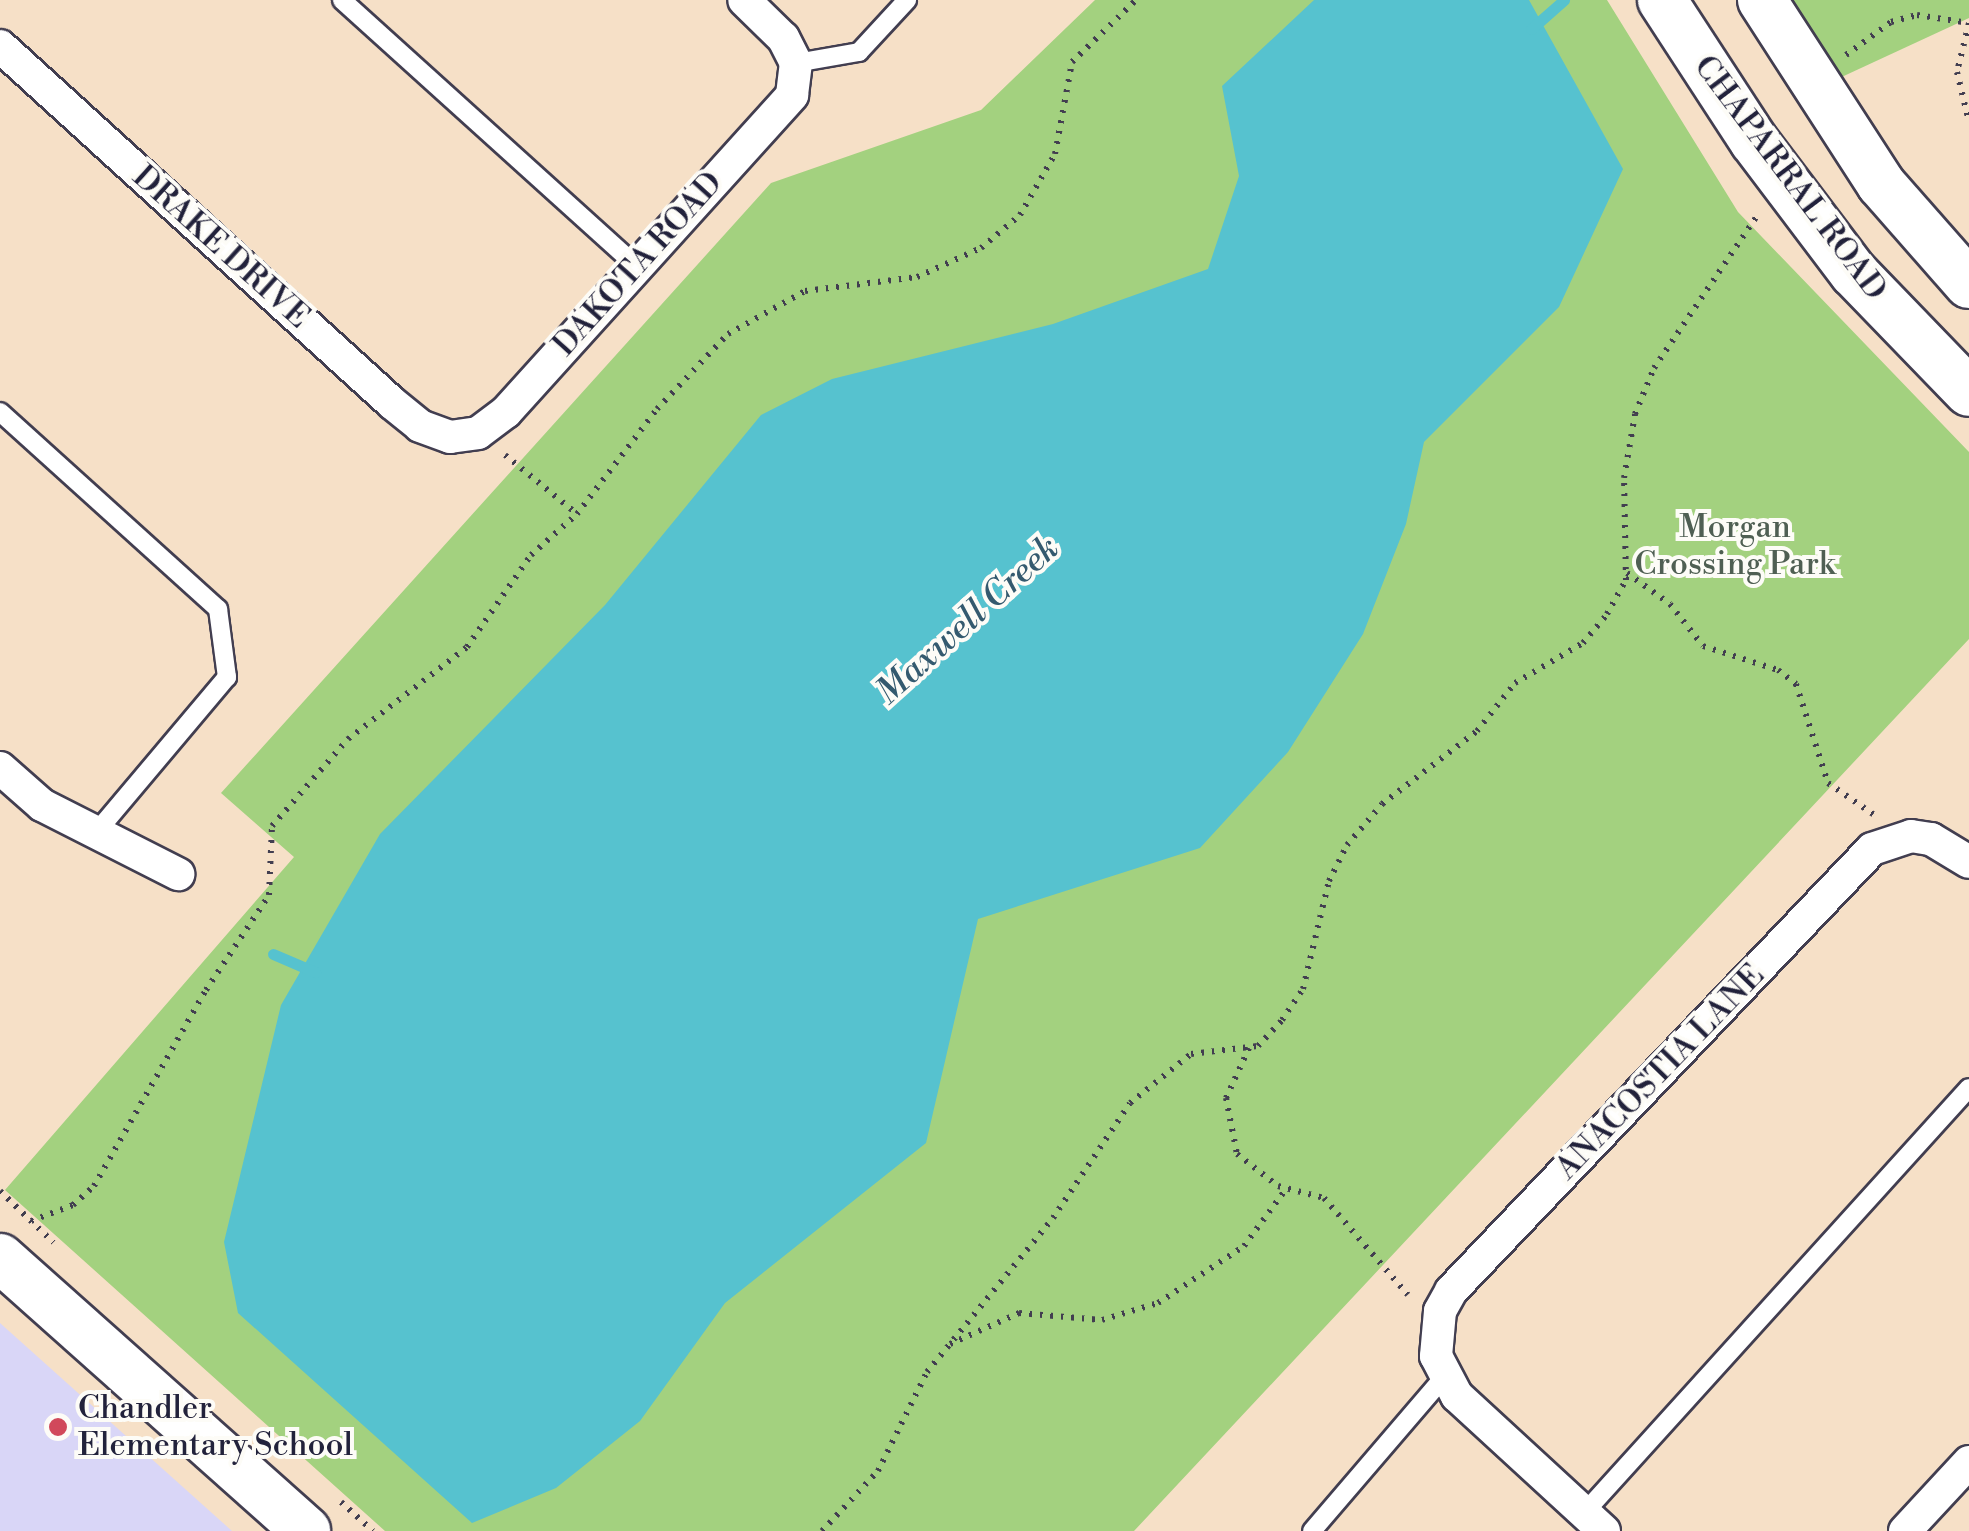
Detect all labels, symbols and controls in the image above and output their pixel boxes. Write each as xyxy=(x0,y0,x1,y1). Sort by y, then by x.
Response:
street label: CHAPARRAL ROAD xyxy=(1686,48,1894,308)
street label: DRAKE DRIVE xyxy=(125,158,317,336)
street label: DAKOTA ROAD xyxy=(545,164,731,364)
park label: Morgan Crossing Park xyxy=(1635,509,1835,584)
water label: Maxwell Creek xyxy=(868,528,1068,714)
street label: ANACOSTIA LANE xyxy=(1547,956,1773,1188)
place label: Chandler Elementary School xyxy=(78,1390,353,1465)
marker: Chandler Elementary School xyxy=(47,1416,69,1438)

